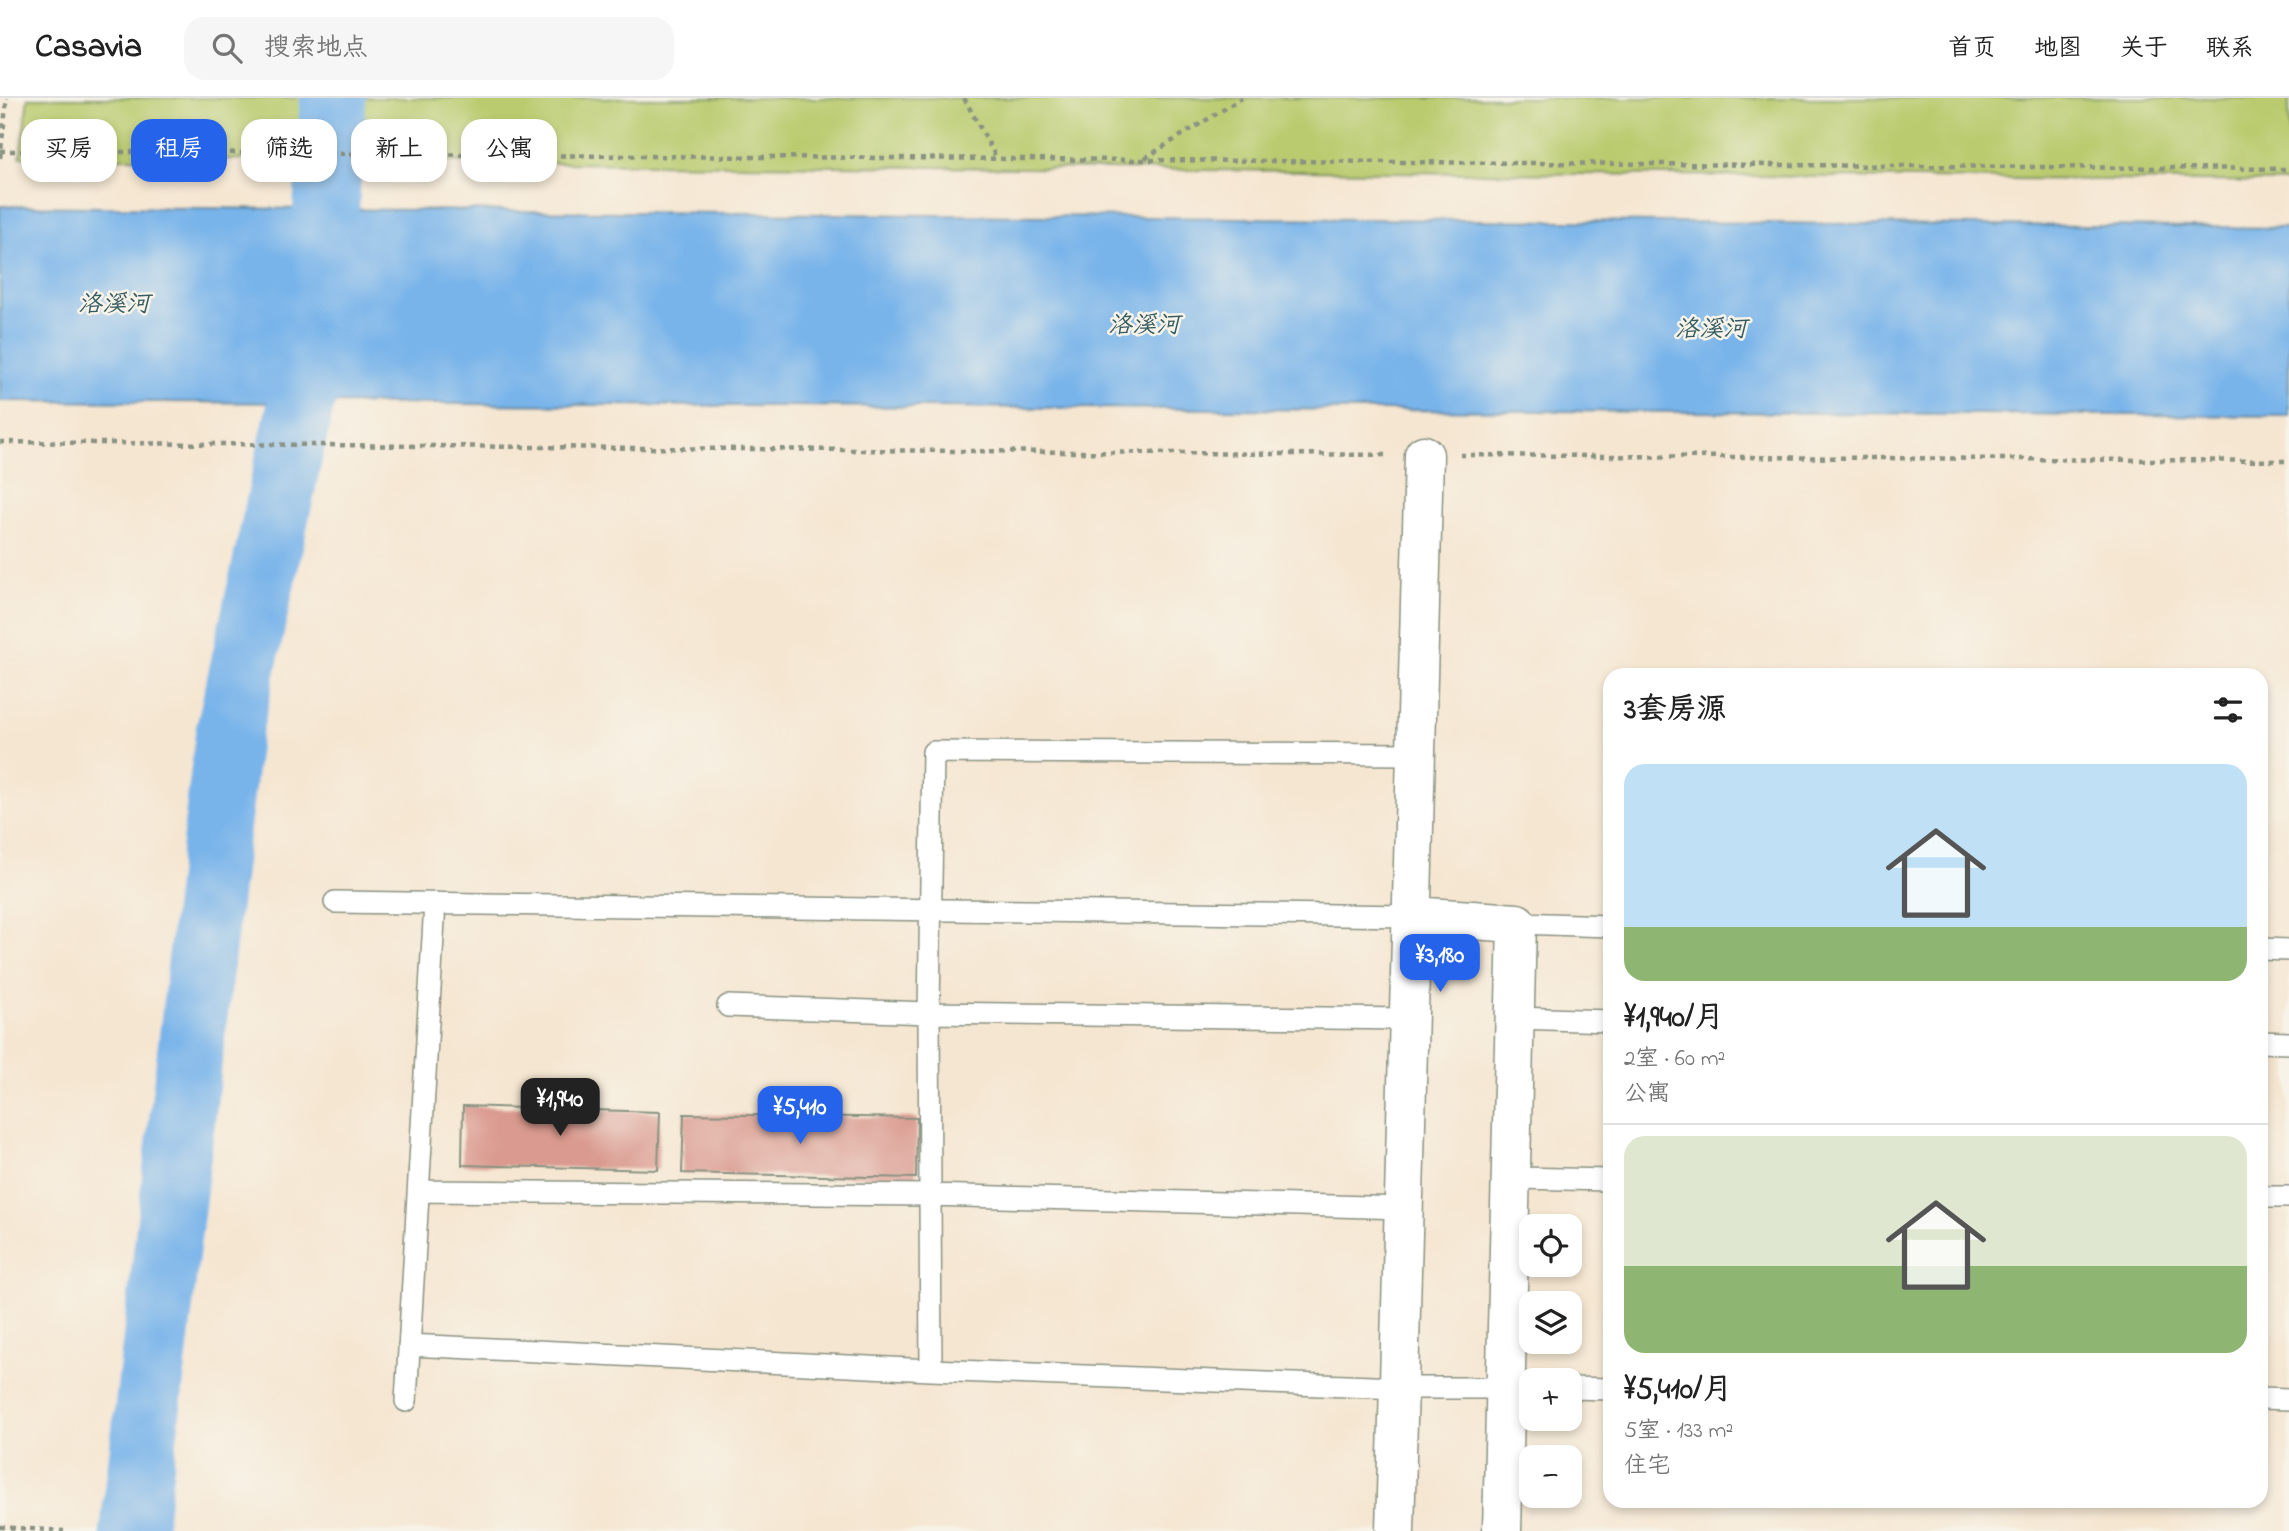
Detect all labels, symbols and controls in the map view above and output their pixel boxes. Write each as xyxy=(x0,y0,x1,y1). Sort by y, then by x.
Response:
search box xyxy=(184,17,674,80)
text: Casavia xyxy=(35,24,142,72)
icon: search xyxy=(208,29,246,67)
text: 搜索地点 xyxy=(264,30,368,68)
text: 首页 xyxy=(1948,32,1996,67)
text: 地图 xyxy=(2034,32,2082,67)
text: 关于 xyxy=(2120,32,2168,67)
text: 联系 xyxy=(2206,32,2254,67)
chip: 买房 xyxy=(21,119,117,182)
chip: 租房 xyxy=(131,119,227,182)
chip: 筛选 xyxy=(241,119,337,182)
chip: 新上 xyxy=(351,119,447,182)
chip: 公寓 xyxy=(461,119,557,182)
water label: 洛溪河 xyxy=(78,288,154,323)
water label: 洛溪河 xyxy=(1108,309,1184,344)
water label: 洛溪河 xyxy=(1675,313,1751,348)
text: 3套房源 xyxy=(1624,689,1726,733)
icon: filters xyxy=(2209,691,2247,729)
icon: home xyxy=(1873,810,1999,936)
pin: ¥3,180 xyxy=(1383,934,1497,994)
text: ¥3,180 xyxy=(1416,940,1464,973)
text: ¥1,940/月 xyxy=(1624,997,1724,1041)
text: 2室 · 60 m² xyxy=(1624,1043,1725,1076)
text: 公寓 xyxy=(1624,1078,1670,1111)
pin: ¥1,940 xyxy=(503,1079,617,1138)
text: ¥1,940 xyxy=(537,1084,583,1117)
pin: ¥5,410 xyxy=(743,1086,857,1146)
text: ¥5,410 xyxy=(774,1092,826,1125)
icon: home xyxy=(1873,1182,1999,1308)
map controls xyxy=(1519,1214,1582,1508)
button: locate xyxy=(1519,1214,1582,1277)
button: layers xyxy=(1519,1291,1582,1354)
button: + xyxy=(1519,1368,1582,1431)
text: ¥5,410/月 xyxy=(1624,1369,1732,1413)
text: 5室 · 133 m² xyxy=(1624,1415,1733,1448)
button: − xyxy=(1519,1445,1582,1508)
text: 住宅 xyxy=(1624,1450,1670,1483)

